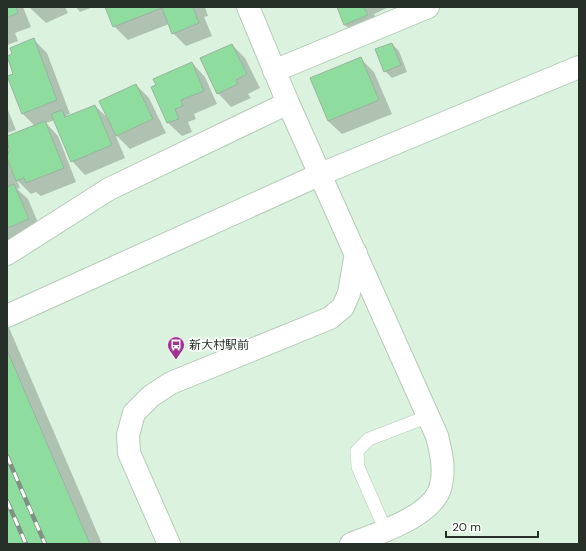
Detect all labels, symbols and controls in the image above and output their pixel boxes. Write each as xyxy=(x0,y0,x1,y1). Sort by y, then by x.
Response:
bus stop icon: 新大村駅前 xyxy=(166,335,186,360)
place label: 新大村駅前 xyxy=(189,337,249,353)
scale bar xyxy=(446,513,538,539)
text: 20 m xyxy=(452,519,481,535)

